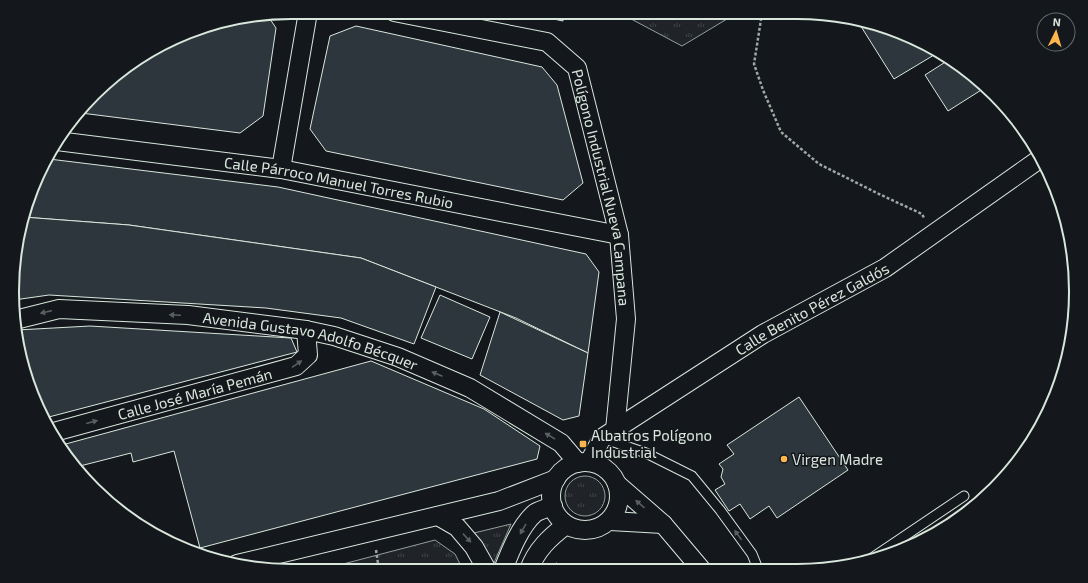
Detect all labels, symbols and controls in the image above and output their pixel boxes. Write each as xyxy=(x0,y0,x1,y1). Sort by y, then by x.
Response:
north arrow xyxy=(1036,12,1076,52)
text: N xyxy=(1052,15,1061,28)
street label: Polígono Industrial Nueva Campana xyxy=(569,67,634,307)
street label: Calle Párroco Manuel Torres Rubio xyxy=(223,153,455,211)
street label: Calle Benito Pérez Galdós xyxy=(732,259,892,359)
street label: Avenida Gustavo Adolfo Bécquer xyxy=(202,308,421,374)
one-way arrow xyxy=(39,310,52,316)
one-way arrow xyxy=(169,311,181,318)
one-way arrow xyxy=(292,360,303,368)
street label: Calle José María Pemán xyxy=(116,364,274,423)
one-way arrow xyxy=(430,370,442,376)
one-way arrow xyxy=(86,419,98,425)
place label: Albatros Polígono Industrial xyxy=(591,426,712,461)
one-way arrow xyxy=(544,433,556,440)
marker: Albatros Polígono Industrial xyxy=(578,439,588,449)
place label: Virgen Madre xyxy=(792,450,883,468)
marker: Virgen Madre xyxy=(779,454,789,464)
one-way arrow xyxy=(635,500,646,509)
one-way arrow xyxy=(519,524,527,534)
one-way arrow xyxy=(734,530,743,541)
one-way arrow xyxy=(462,534,471,543)

